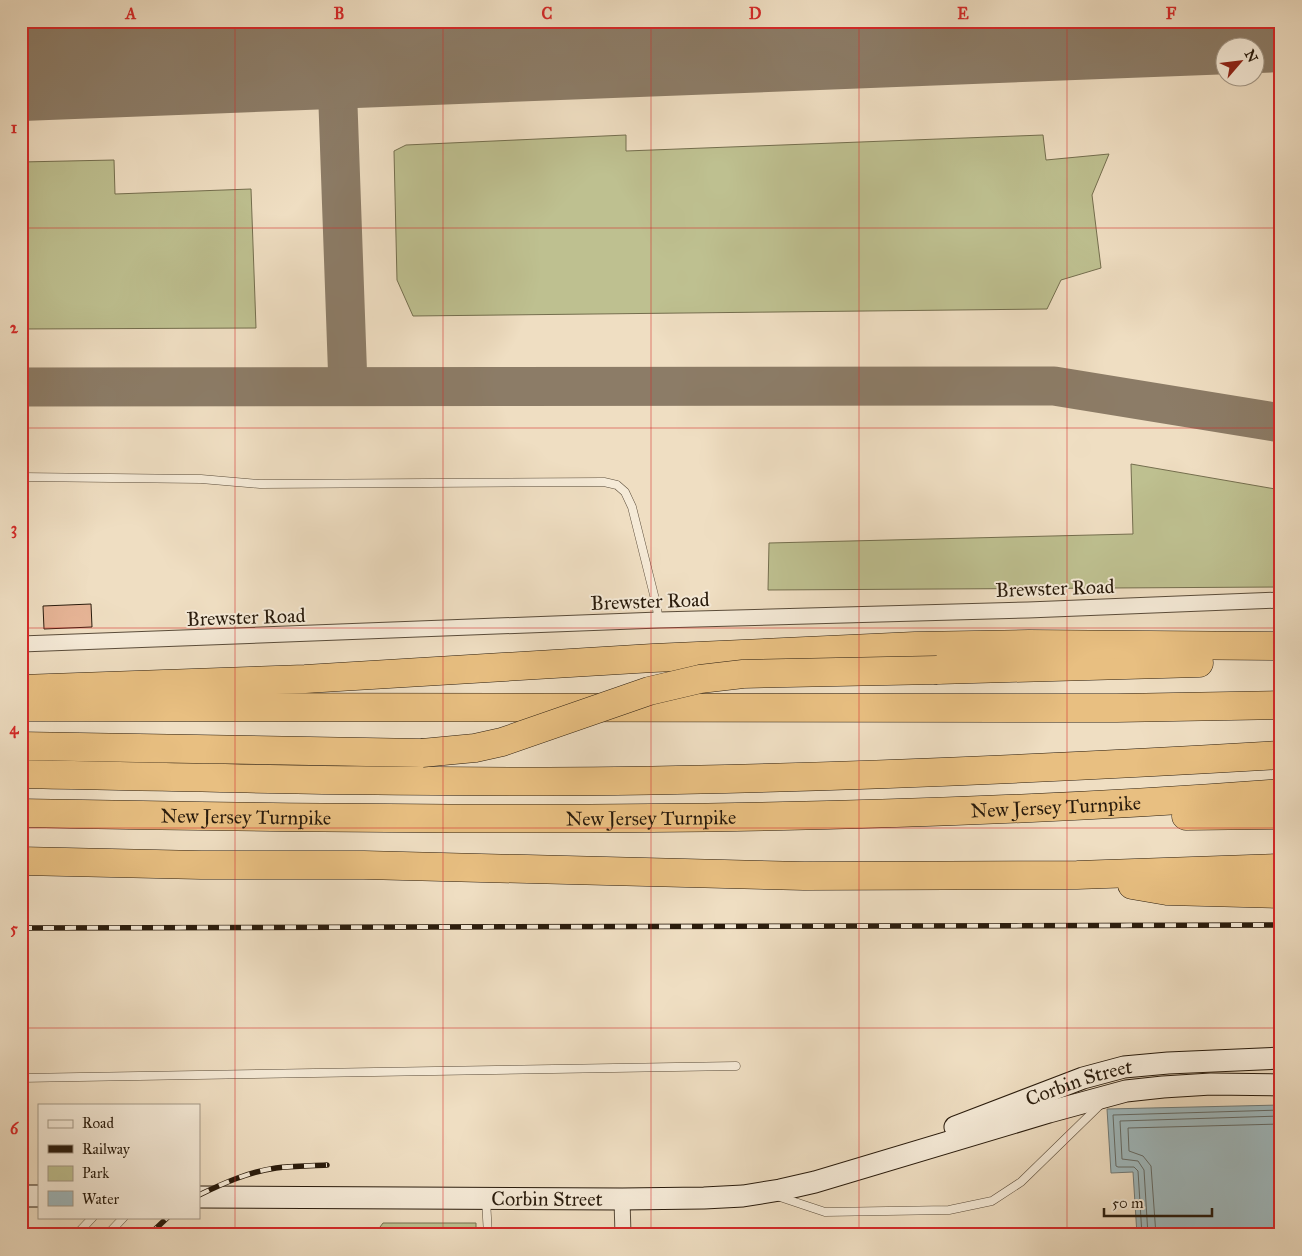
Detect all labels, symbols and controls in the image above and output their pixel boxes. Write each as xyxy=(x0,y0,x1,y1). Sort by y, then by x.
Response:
text: A xyxy=(125,4,137,23)
text: B xyxy=(334,4,344,23)
text: C xyxy=(542,4,553,23)
text: D xyxy=(749,4,762,23)
text: E xyxy=(957,4,969,23)
text: F xyxy=(1166,4,1177,23)
north arrow xyxy=(1214,38,1264,88)
text: N xyxy=(1241,47,1261,65)
text: 1 xyxy=(11,118,18,137)
text: 2 xyxy=(10,318,19,337)
text: 3 xyxy=(11,519,17,539)
street label: Brewster Road xyxy=(995,574,1115,602)
street label: Brewster Road xyxy=(590,587,710,615)
street label: Brewster Road xyxy=(186,603,306,631)
text: 4 xyxy=(10,719,20,739)
street label: New Jersey Turnpike xyxy=(970,790,1142,823)
street label: New Jersey Turnpike xyxy=(161,803,331,830)
street label: New Jersey Turnpike xyxy=(566,805,736,831)
text: 5 xyxy=(10,919,18,938)
street label: Corbin Street xyxy=(1022,1054,1133,1111)
legend xyxy=(38,1104,200,1218)
text: Road xyxy=(82,1114,114,1132)
text: 6 xyxy=(10,1119,19,1138)
text: Railway xyxy=(82,1140,131,1158)
text: Park xyxy=(82,1164,109,1182)
street label: Corbin Street xyxy=(491,1186,603,1211)
scale bar xyxy=(1104,1186,1212,1218)
text: Water xyxy=(82,1190,119,1208)
text: 50 m xyxy=(1112,1194,1144,1212)

